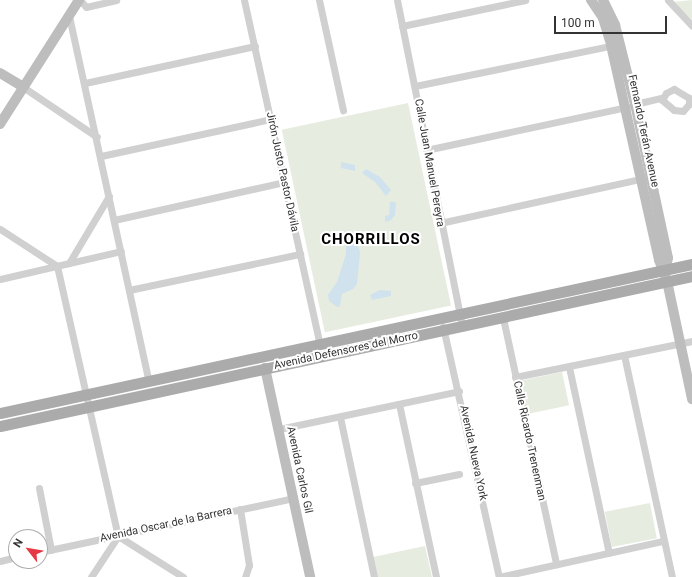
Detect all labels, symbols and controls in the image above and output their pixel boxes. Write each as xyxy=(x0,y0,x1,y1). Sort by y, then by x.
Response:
scale bar xyxy=(556,8,669,34)
text: 100 m xyxy=(561,16,595,30)
street label: Fernando Terán Avenue xyxy=(625,73,661,189)
street label: Calle Juan Manuel Pereyra xyxy=(411,98,447,228)
street label: Jirón Justo Pastor Dávila xyxy=(263,111,301,233)
district label: CHORRILLOS xyxy=(321,231,421,249)
street label: Avenida Defensores del Morro xyxy=(273,329,419,373)
street label: Calle Ricardo Trenenman xyxy=(510,380,548,502)
street label: Avenida Nueva York xyxy=(456,404,490,502)
street label: Avenida Carlos Gil xyxy=(283,425,315,515)
street label: Avenida Oscar de la Barrera xyxy=(99,505,233,545)
north arrow xyxy=(8,529,48,569)
text: N xyxy=(11,536,26,550)

